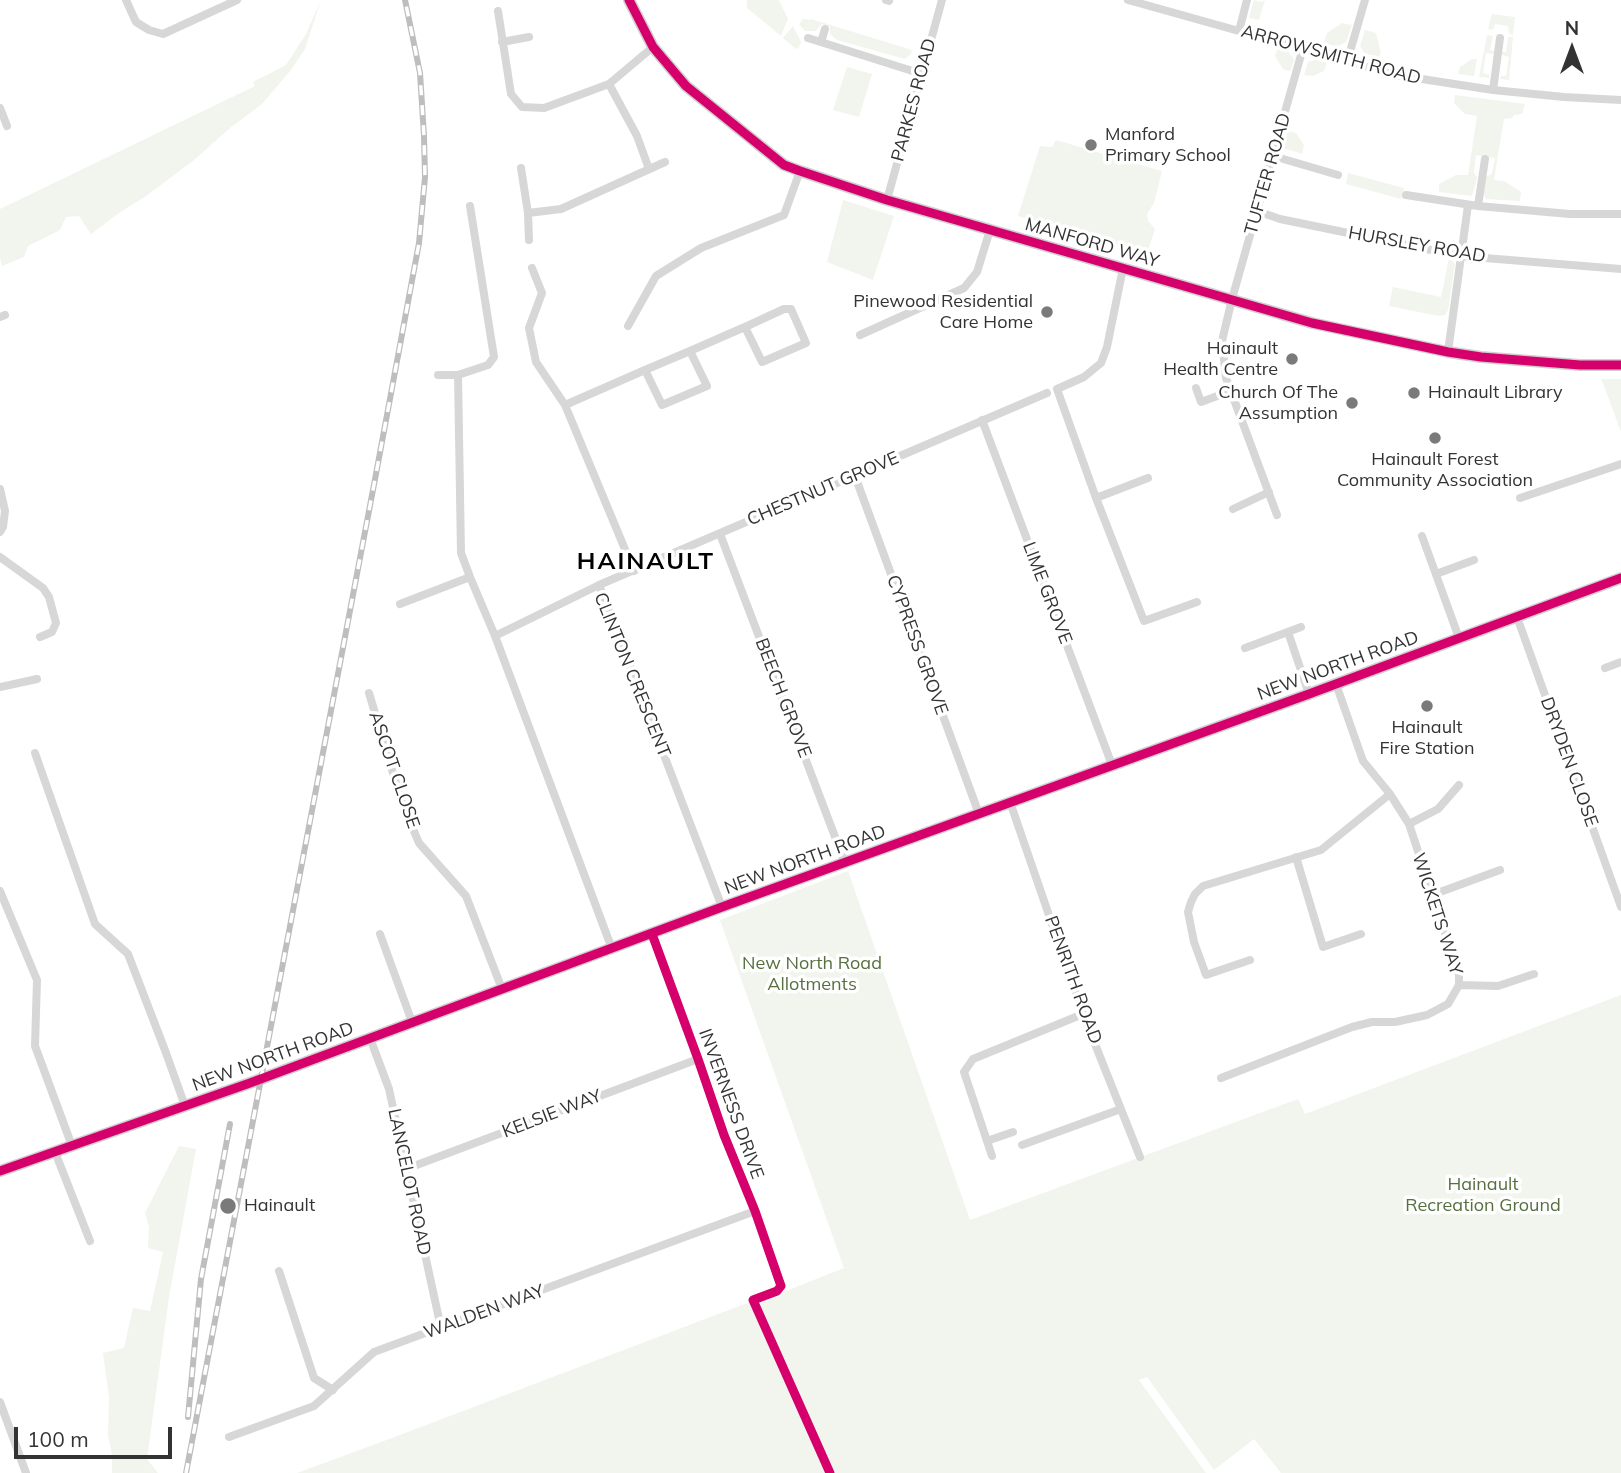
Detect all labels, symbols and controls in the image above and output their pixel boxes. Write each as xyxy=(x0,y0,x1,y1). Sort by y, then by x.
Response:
north arrow xyxy=(1537,14,1607,84)
text: N xyxy=(1565,16,1579,40)
street label: ARROWSMITH ROAD xyxy=(1239,21,1423,89)
street label: PARKES ROAD xyxy=(887,36,941,164)
street label: TUFTER ROAD xyxy=(1240,111,1296,237)
place label: Manford Primary School xyxy=(1105,124,1231,166)
marker: Manford Primary School xyxy=(1083,137,1099,153)
street label: MANFORD WAY xyxy=(1022,214,1162,272)
street label: HURSLEY ROAD xyxy=(1347,222,1487,268)
place label: Pinewood Residential Care Home xyxy=(853,291,1033,334)
marker: Pinewood Residential Care Home xyxy=(1039,304,1055,320)
place label: Hainault Health Centre xyxy=(1163,338,1278,380)
marker: Hainault Health Centre xyxy=(1284,351,1300,367)
place label: Church Of The Assumption xyxy=(1218,382,1338,424)
place label: Hainault Library xyxy=(1428,382,1563,404)
marker: Hainault Library xyxy=(1406,385,1422,401)
marker: Church Of The Assumption xyxy=(1344,395,1360,411)
marker: Hainault Forest Community Association xyxy=(1427,430,1443,446)
street label: CHESTNUT GROVE xyxy=(744,447,902,531)
place label: Hainault Forest Community Association xyxy=(1337,449,1533,491)
street label: LIME GROVE xyxy=(1018,539,1076,647)
district label: HAINAULT xyxy=(578,548,714,576)
street label: CYPRESS GROVE xyxy=(882,572,952,718)
street label: CLINTON CRESCENT xyxy=(589,589,675,761)
street label: NEW NORTH ROAD xyxy=(1254,627,1422,705)
street label: BEECH GROVE xyxy=(750,635,816,761)
street label: DRYDEN CLOSE xyxy=(1536,694,1602,830)
marker: Hainault Fire Station xyxy=(1419,698,1435,714)
street label: ASCOT CLOSE xyxy=(364,709,424,831)
place label: Hainault Fire Station xyxy=(1380,717,1474,760)
street label: NEW NORTH ROAD xyxy=(721,821,889,899)
street label: WICKETS WAY xyxy=(1407,850,1467,978)
street label: PENRITH ROAD xyxy=(1040,913,1106,1047)
park label: New North Road Allotments xyxy=(742,953,882,996)
street label: NEW NORTH ROAD xyxy=(189,1018,357,1096)
street label: INVERNESS DRIVE xyxy=(694,1026,768,1182)
street label: KELSIE WAY xyxy=(499,1085,605,1143)
street label: LANCELOT ROAD xyxy=(383,1107,435,1257)
park label: Hainault Recreation Ground xyxy=(1405,1174,1561,1216)
place label: Hainault xyxy=(244,1195,315,1217)
marker: Hainault xyxy=(218,1196,238,1216)
street label: WALDEN WAY xyxy=(421,1280,547,1344)
scale bar xyxy=(18,1414,175,1458)
text: 100 m xyxy=(27,1426,89,1452)

